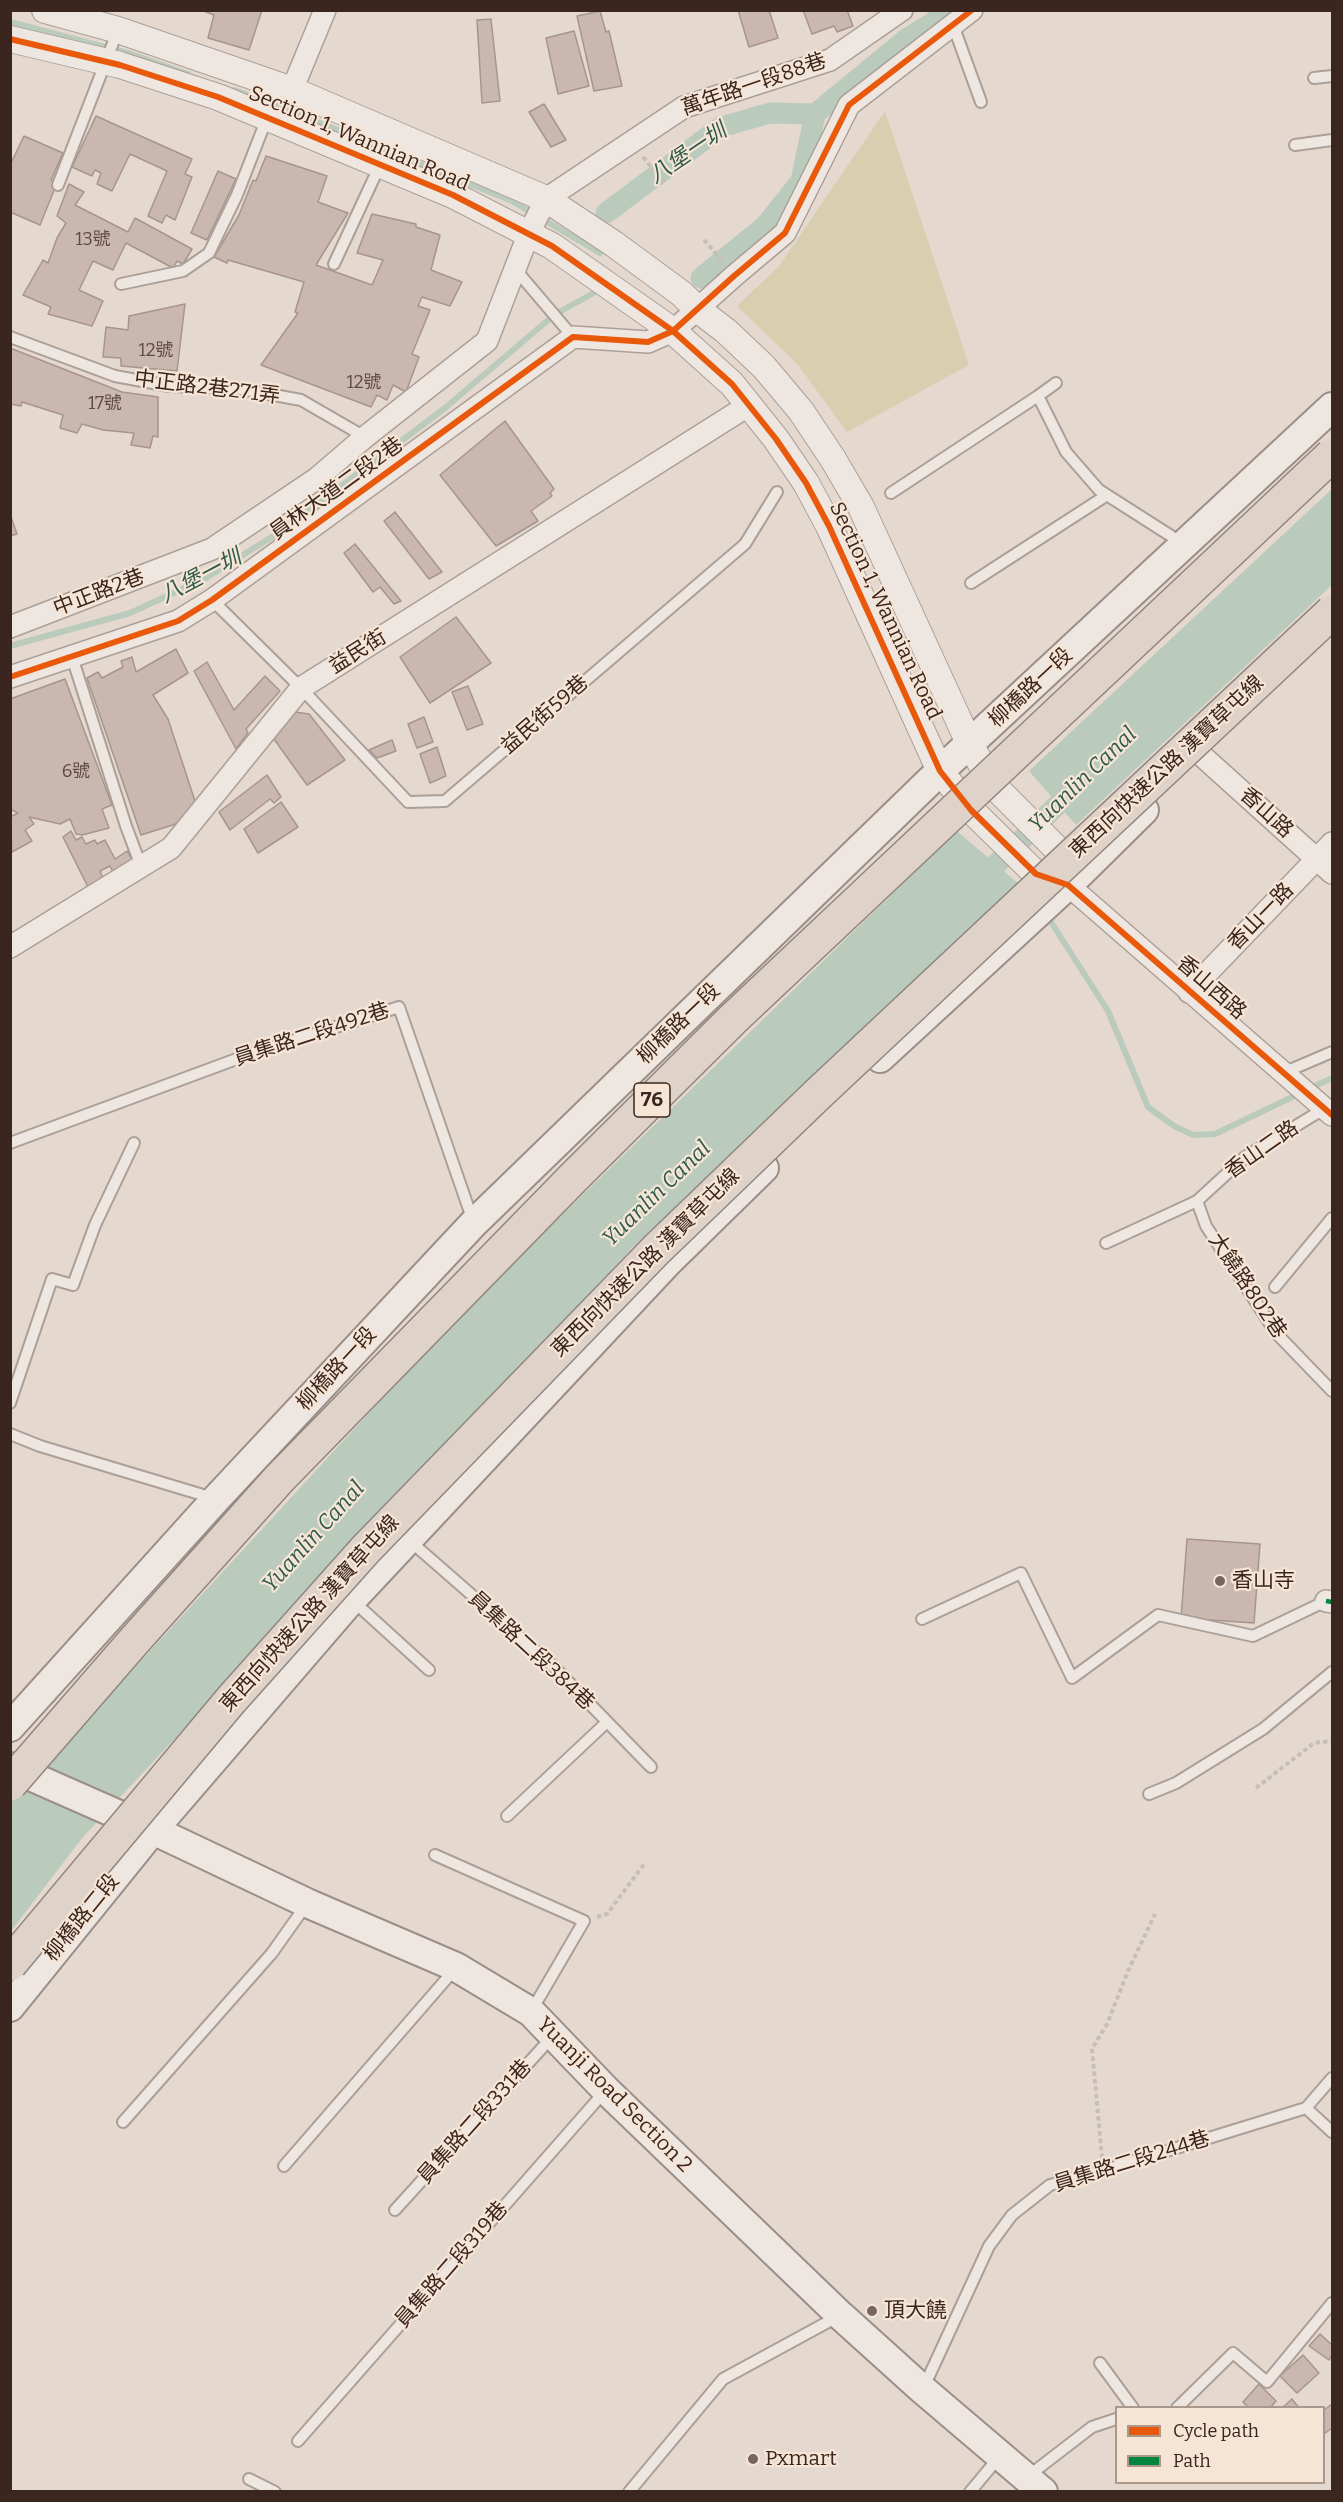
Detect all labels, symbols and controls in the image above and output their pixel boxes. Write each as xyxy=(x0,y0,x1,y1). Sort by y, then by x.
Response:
street label: 萬年路一段88巷 xyxy=(678,48,830,122)
street label: Section 1, Wannian Road xyxy=(245,81,473,197)
water label: 八堡一圳 xyxy=(644,118,732,190)
house number: 13號 xyxy=(75,229,111,251)
house number: 12號 xyxy=(138,340,174,362)
street label: 中正路2巷271弄 xyxy=(133,367,281,409)
house number: 12號 xyxy=(346,372,382,394)
house number: 17號 xyxy=(88,393,122,415)
street label: 員林大道二段2巷 xyxy=(266,432,408,546)
street label: Section 1, Wannian Road xyxy=(823,498,947,724)
water label: 八堡一圳 xyxy=(156,545,246,609)
street label: 中正路2巷 xyxy=(50,564,148,622)
street label: 益民街 xyxy=(325,625,391,679)
street label: 柳橋路一段 xyxy=(984,643,1078,733)
street label: 益民街59巷 xyxy=(496,670,594,760)
street label: 東西向快速公路 漢寶草屯線 xyxy=(1065,670,1269,864)
water label: Yuanlin Canal xyxy=(1024,722,1142,838)
house number: 6號 xyxy=(62,761,90,783)
street label: 香山路 xyxy=(1234,783,1298,843)
street label: 香山一路 xyxy=(1223,878,1299,956)
street label: 香山西路 xyxy=(1171,951,1251,1025)
street label: 柳橋路一段 xyxy=(632,978,726,1070)
street label: 員集路二段492巷 xyxy=(231,998,393,1072)
road number: 76 xyxy=(634,1083,670,1117)
street label: 香山二路 xyxy=(1220,1116,1304,1184)
water label: Yuanlin Canal xyxy=(598,1136,716,1252)
street label: 東西向快速公路 漢寶草屯線 xyxy=(547,1164,745,1362)
street label: 大饒路802巷 xyxy=(1203,1229,1291,1343)
street label: 柳橋路一段 xyxy=(292,1322,382,1416)
water label: Yuanlin Canal xyxy=(257,1476,371,1598)
street label: 東西向快速公路 漢寶草屯線 xyxy=(215,1510,405,1718)
place label: 香山寺 xyxy=(1232,1568,1295,1594)
marker: 香山寺 xyxy=(1213,1574,1227,1588)
street label: 員集路二段384巷 xyxy=(463,1586,599,1716)
street label: 柳橋路二段 xyxy=(39,1869,125,1967)
street label: Yuanji Road Section 2 xyxy=(531,2012,697,2178)
street label: 員集路二段331巷 xyxy=(413,2055,537,2189)
street label: 員集路二段244巷 xyxy=(1051,2126,1213,2198)
street label: 員集路二段319巷 xyxy=(390,2197,514,2333)
place label: 頂大饒 xyxy=(884,2298,947,2324)
marker: 頂大饒 xyxy=(865,2304,879,2318)
legend xyxy=(1115,2406,1325,2484)
text: Cycle path xyxy=(1173,2420,1259,2442)
place label: Pxmart xyxy=(765,2446,837,2472)
text: Path xyxy=(1173,2450,1211,2472)
marker: Pxmart xyxy=(746,2452,760,2466)

